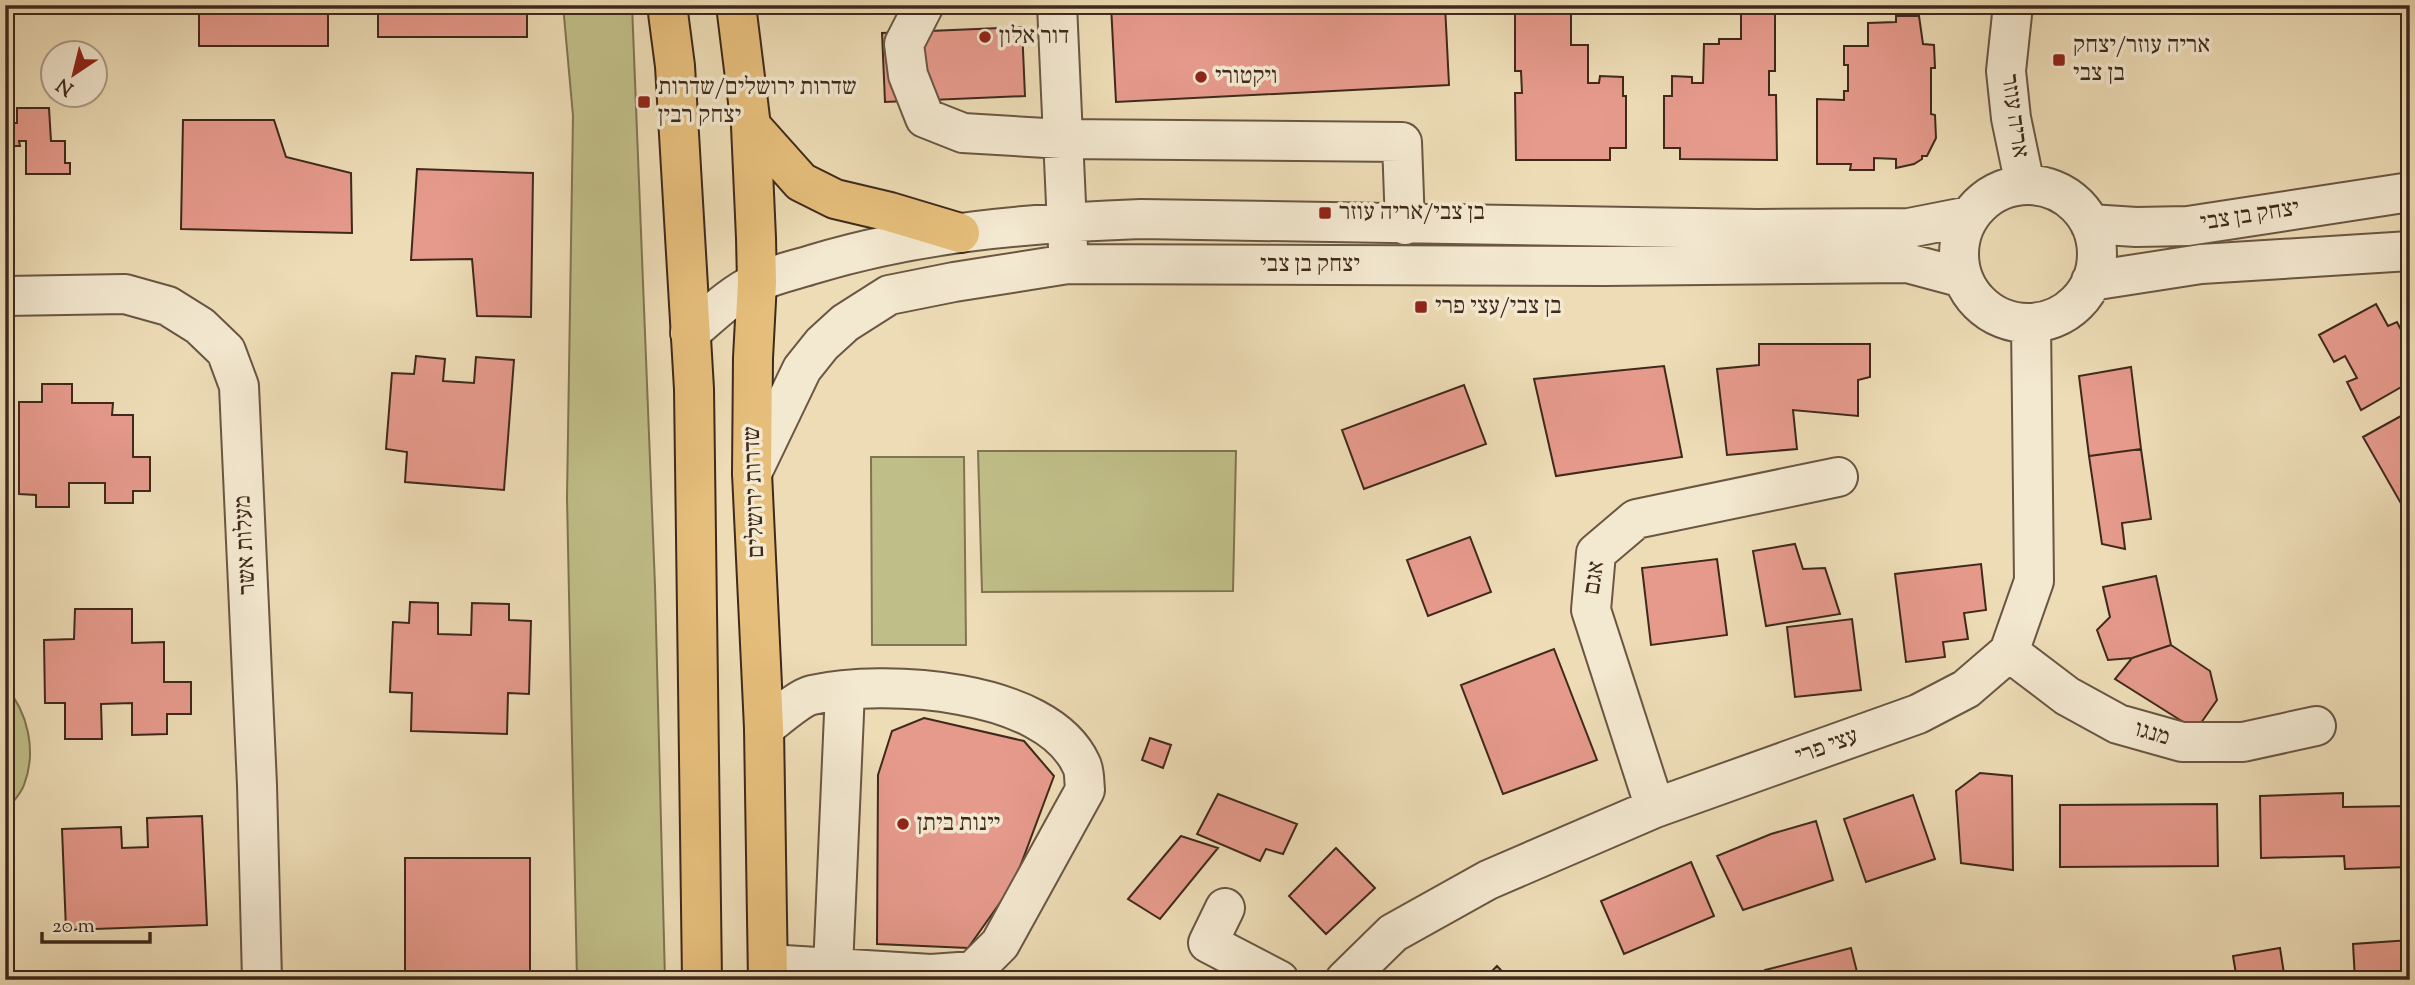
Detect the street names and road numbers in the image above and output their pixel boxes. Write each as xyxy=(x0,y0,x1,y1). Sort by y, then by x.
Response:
street label: אריה עוזר xyxy=(1991,72,2037,160)
street label: יצחק בן צבי xyxy=(2198,191,2302,241)
street label: יצחק בן צבי xyxy=(1260,248,1360,282)
street label: שדרות ירושלים xyxy=(736,426,774,558)
street label: מעלות אשר xyxy=(226,494,266,596)
street label: אגם xyxy=(1576,559,1614,597)
street label: מנגו xyxy=(2130,713,2174,755)
street label: עצי פרי xyxy=(1791,720,1863,774)

